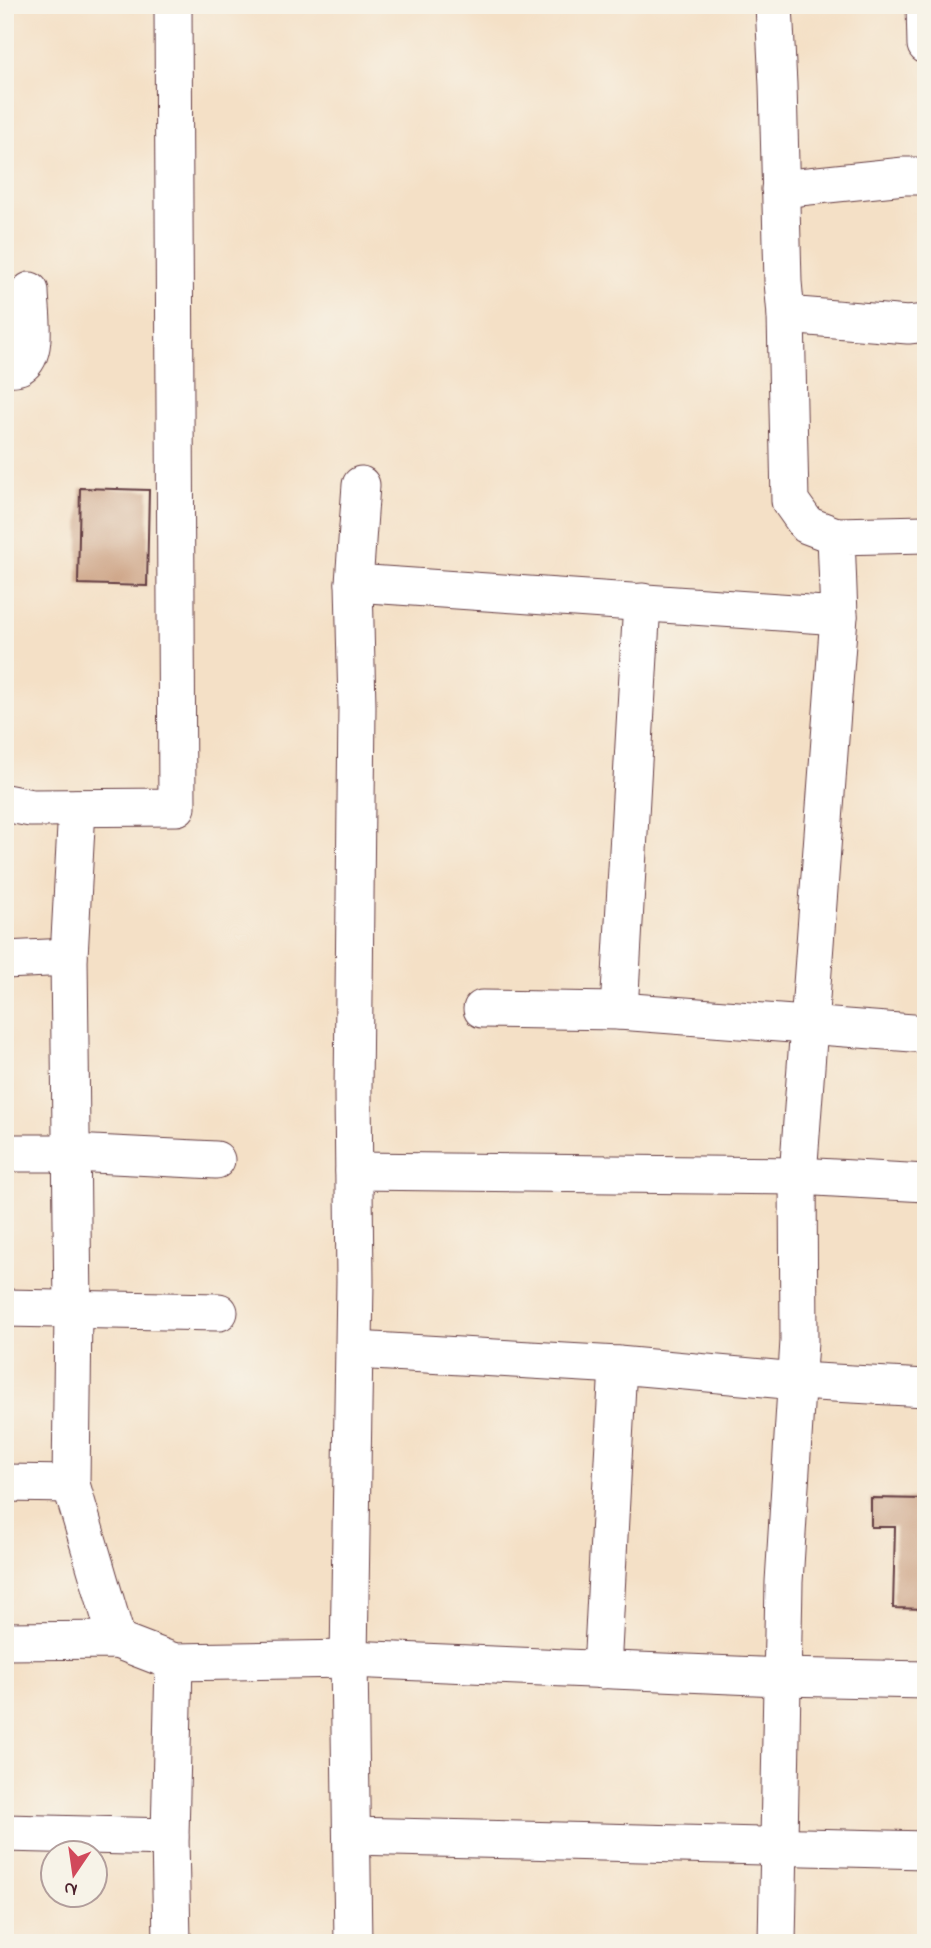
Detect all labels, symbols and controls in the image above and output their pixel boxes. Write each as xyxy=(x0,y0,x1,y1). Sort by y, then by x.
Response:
north arrow xyxy=(38,1840,108,1910)
text: N xyxy=(61,1873,80,1903)

